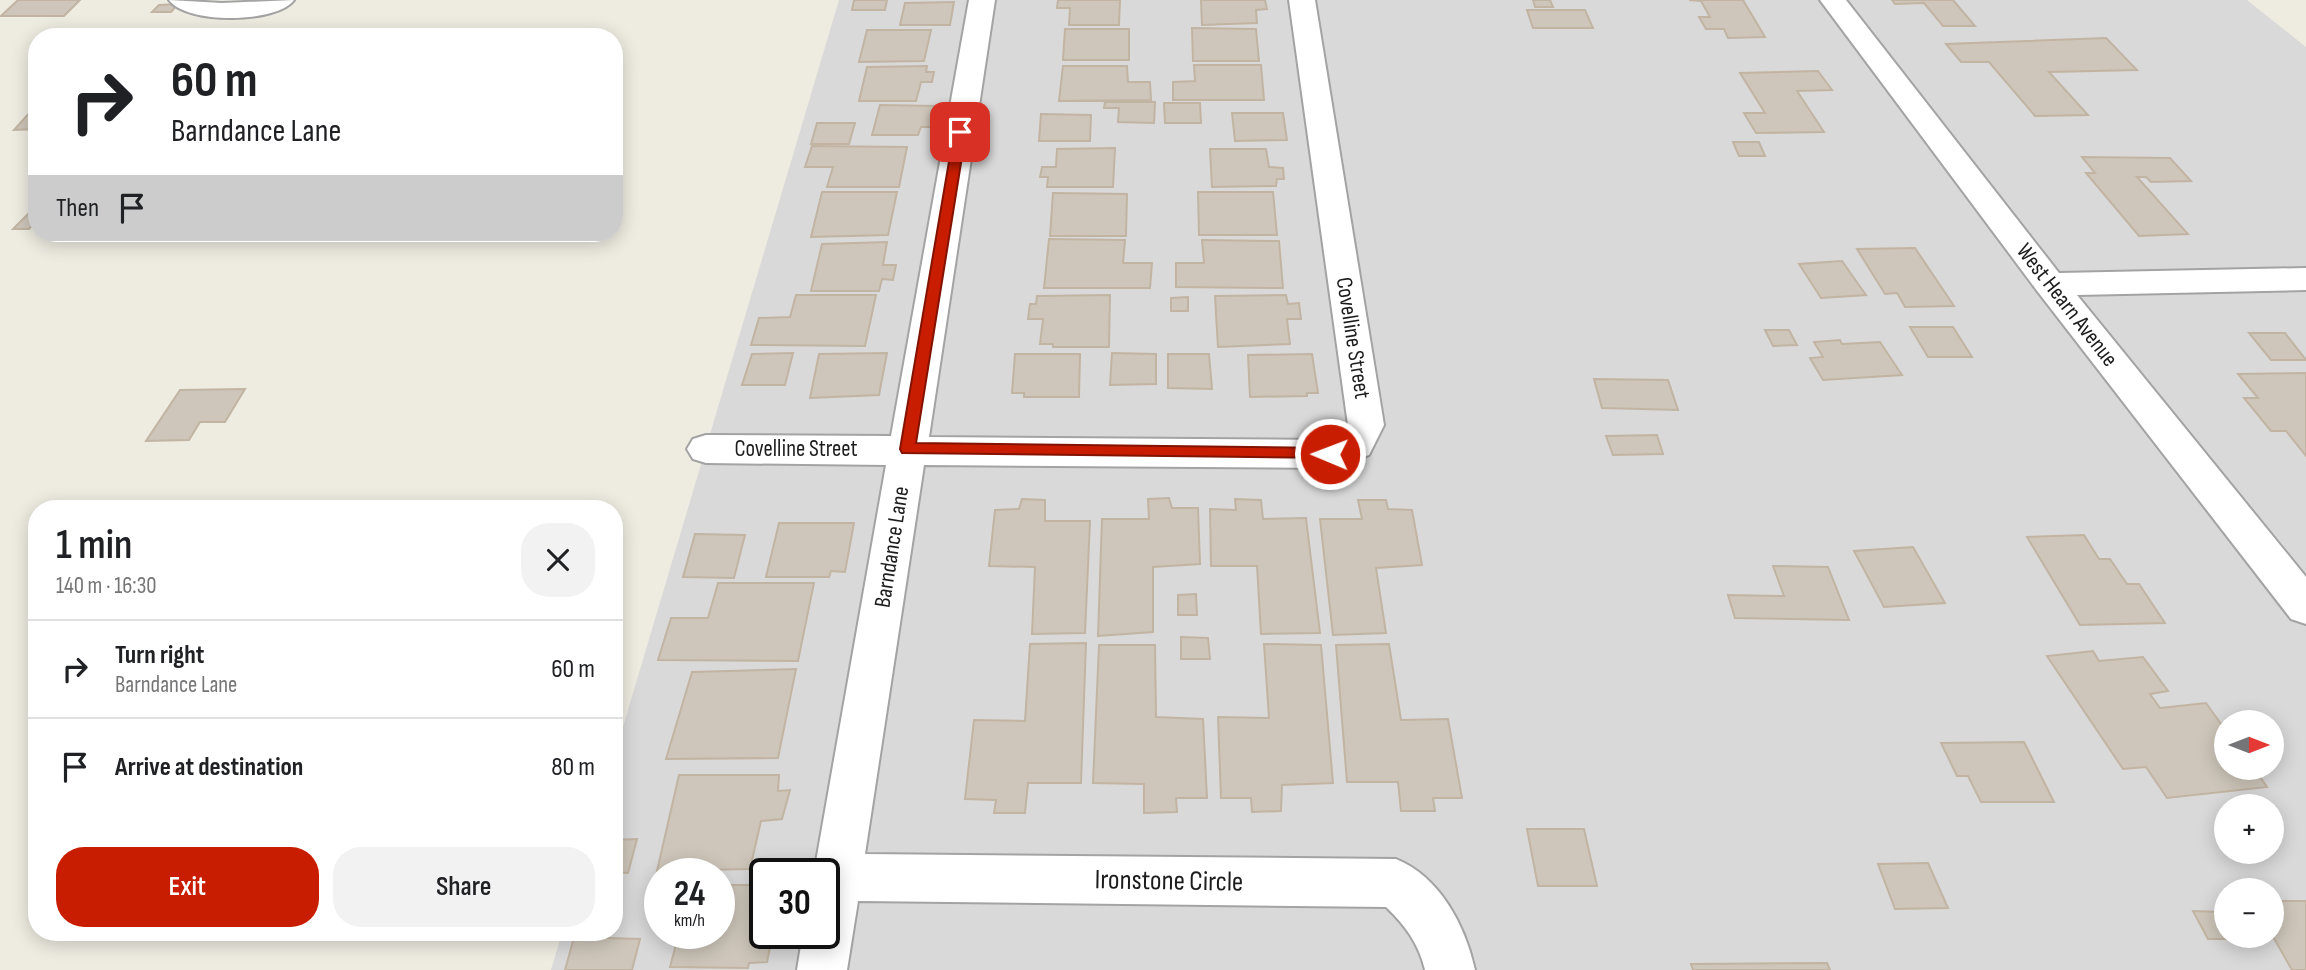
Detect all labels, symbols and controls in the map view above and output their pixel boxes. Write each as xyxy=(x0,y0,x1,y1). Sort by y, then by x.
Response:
text: 60 m xyxy=(171,52,258,111)
icon: right xyxy=(56,56,147,147)
pin xyxy=(930,102,990,162)
text: Barndance Lane xyxy=(171,112,341,151)
icon: arrive xyxy=(941,113,979,151)
icon: arrive xyxy=(113,189,151,227)
text: Then xyxy=(56,193,99,224)
street label: West Hearn Avenue xyxy=(2010,238,2124,372)
street label: Covelline Street xyxy=(1330,275,1376,401)
position arrow xyxy=(1293,417,1367,491)
street label: Covelline Street xyxy=(735,435,857,463)
street label: Barndance Lane xyxy=(869,484,915,610)
text: 1 min xyxy=(56,520,132,571)
button: close xyxy=(521,523,595,597)
text: 140 m · 16:30 xyxy=(56,572,157,600)
text: Turn right xyxy=(115,640,204,671)
icon: right xyxy=(56,650,94,688)
text: 60 m xyxy=(551,654,595,685)
text: Barndance Lane xyxy=(115,671,237,699)
north arrow xyxy=(2214,710,2284,780)
map controls xyxy=(2214,710,2284,948)
icon: arrive xyxy=(56,748,94,786)
text: Arrive at destination xyxy=(115,752,303,783)
text: 80 m xyxy=(551,752,595,783)
button: + xyxy=(2214,794,2284,864)
button: Exit xyxy=(56,847,319,927)
button: Share xyxy=(333,847,595,927)
speed limit sign: 30 xyxy=(749,858,840,949)
street label: Ironstone Circle xyxy=(1094,863,1244,899)
text: 24 xyxy=(674,873,705,916)
button: − xyxy=(2214,878,2284,948)
text: km/h xyxy=(674,910,705,931)

